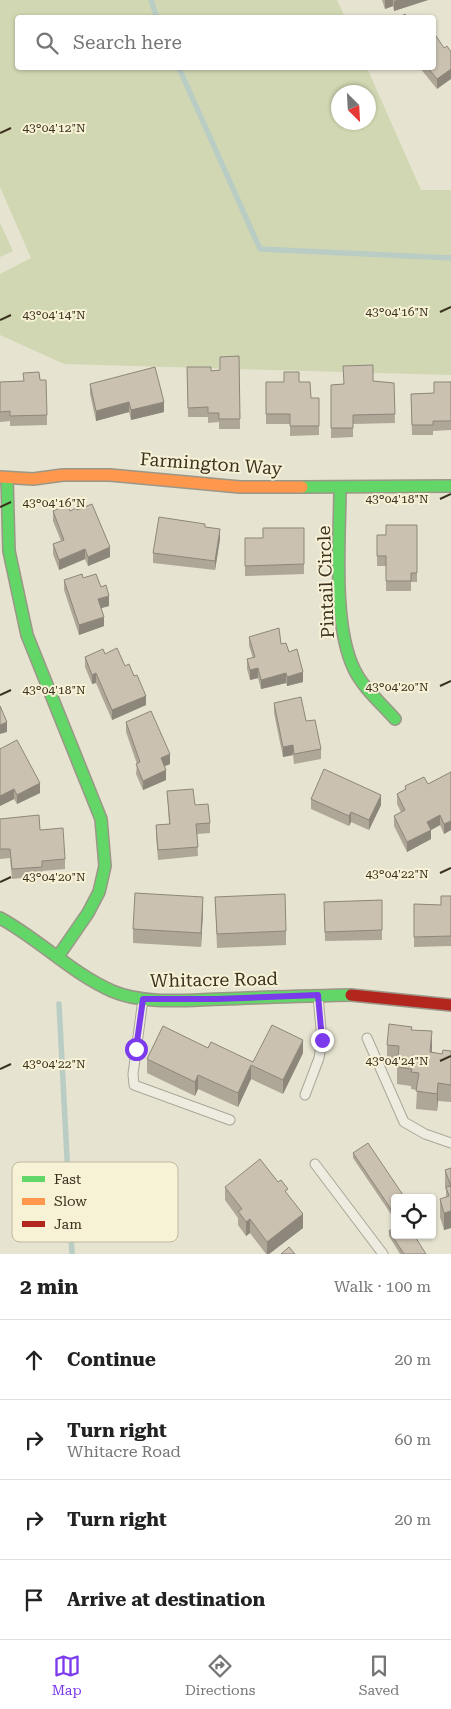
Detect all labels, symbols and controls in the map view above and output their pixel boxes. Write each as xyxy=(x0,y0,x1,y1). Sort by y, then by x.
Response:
search box xyxy=(15,15,436,70)
icon: search xyxy=(33,29,61,57)
text: Search here xyxy=(73,31,182,54)
north arrow xyxy=(331,85,376,130)
text: 43°04'12"N xyxy=(22,121,86,135)
text: 43°04'16"N xyxy=(365,305,429,319)
text: 43°04'14"N xyxy=(22,308,86,322)
street label: Farmington Way xyxy=(139,448,283,479)
text: 43°04'18"N xyxy=(365,492,429,506)
text: 43°04'16"N xyxy=(22,496,86,510)
street label: Pintail Circle xyxy=(313,525,338,639)
text: 43°04'20"N xyxy=(365,680,429,694)
text: 43°04'18"N xyxy=(22,683,86,697)
text: 43°04'22"N xyxy=(365,867,429,881)
text: 43°04'20"N xyxy=(22,870,86,884)
street label: Whitacre Road xyxy=(150,968,279,991)
route end xyxy=(311,1029,334,1052)
route start xyxy=(125,1038,148,1061)
text: 43°04'24"N xyxy=(365,1054,429,1068)
text: 43°04'22"N xyxy=(22,1057,86,1071)
legend xyxy=(12,1162,178,1242)
text: Fast xyxy=(54,1171,81,1187)
text: Slow xyxy=(54,1193,87,1209)
map controls xyxy=(391,1194,436,1239)
button: locate xyxy=(391,1194,436,1239)
text: Jam xyxy=(54,1216,82,1232)
text: 2 min xyxy=(20,1275,78,1299)
text: Walk · 100 m xyxy=(334,1277,431,1296)
icon: ahead xyxy=(20,1346,48,1374)
text: Continue xyxy=(67,1348,156,1371)
text: 20 m xyxy=(394,1350,431,1369)
text: Turn right xyxy=(67,1419,167,1442)
icon: right xyxy=(20,1426,48,1454)
text: 60 m xyxy=(394,1430,431,1449)
text: Whitacre Road xyxy=(67,1442,181,1461)
icon: right xyxy=(20,1506,48,1534)
text: Turn right xyxy=(67,1508,167,1531)
text: 20 m xyxy=(394,1510,431,1529)
icon: arrive xyxy=(20,1586,48,1614)
text: Arrive at destination xyxy=(67,1588,265,1611)
tab: Map xyxy=(52,1652,82,1698)
tab: Directions xyxy=(185,1652,255,1698)
tab: Saved xyxy=(359,1652,399,1698)

